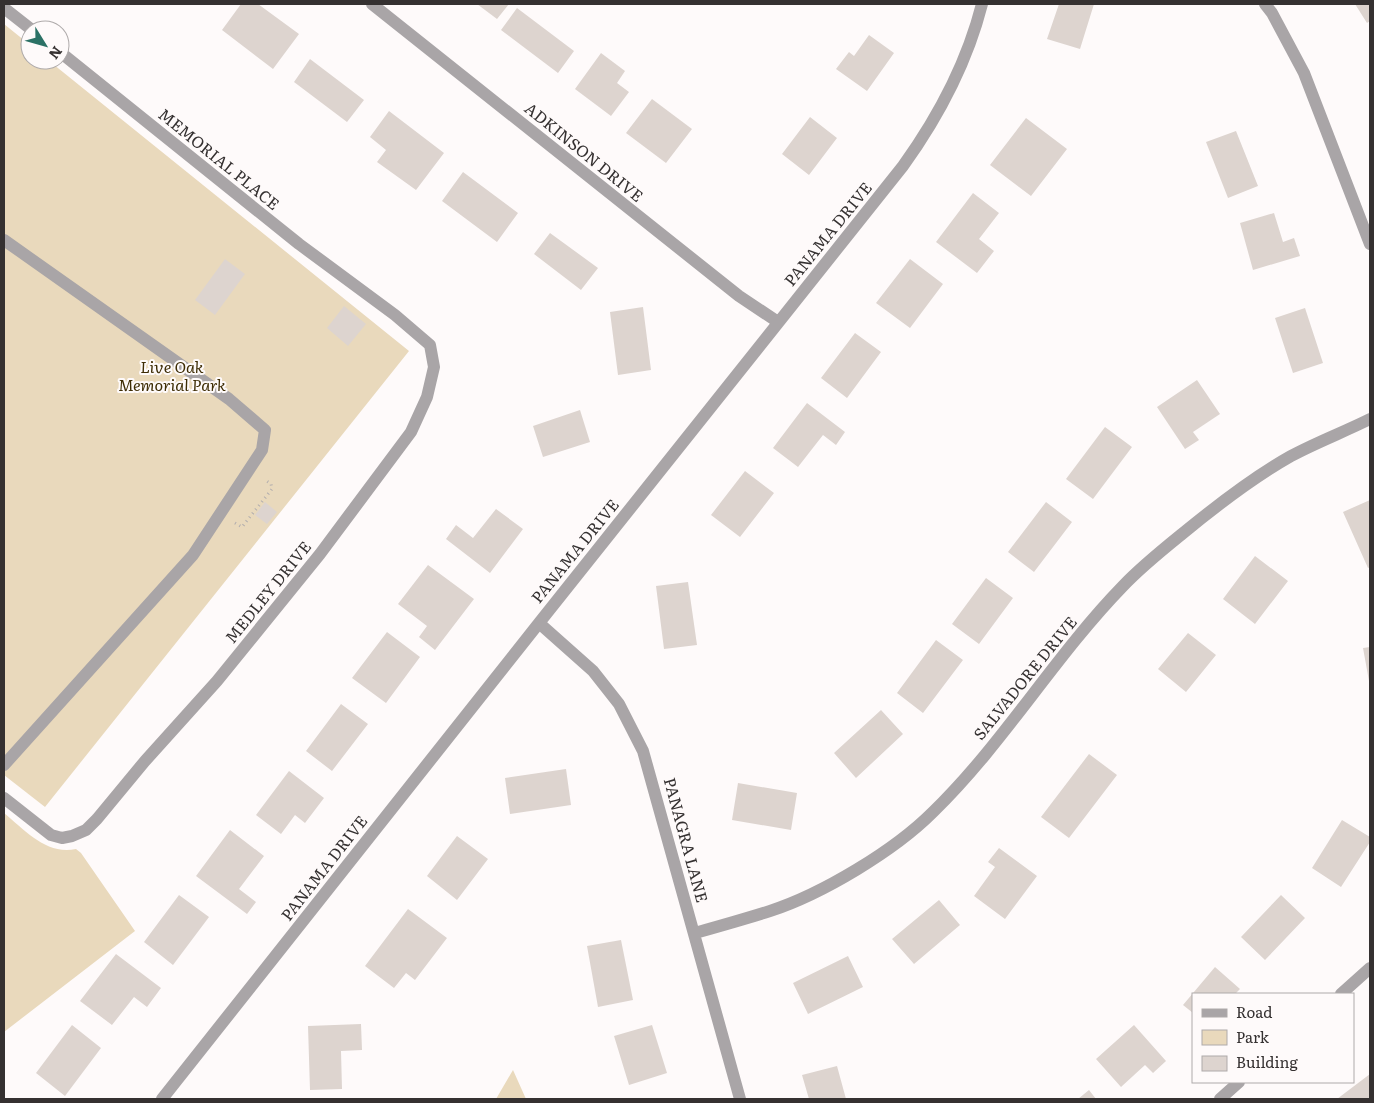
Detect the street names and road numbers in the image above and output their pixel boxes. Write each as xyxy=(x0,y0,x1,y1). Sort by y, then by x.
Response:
street label: ADKINSON DRIVE xyxy=(520,96,649,207)
street label: MEMORIAL PLACE xyxy=(154,102,285,215)
street label: PANAMA DRIVE xyxy=(778,176,877,291)
street label: PANAMA DRIVE xyxy=(525,493,624,608)
street label: MEDLEY DRIVE xyxy=(218,535,316,648)
street label: SALVADORE DRIVE xyxy=(967,610,1082,744)
street label: PANAGRA LANE xyxy=(659,775,715,905)
street label: PANAMA DRIVE xyxy=(274,809,372,925)

